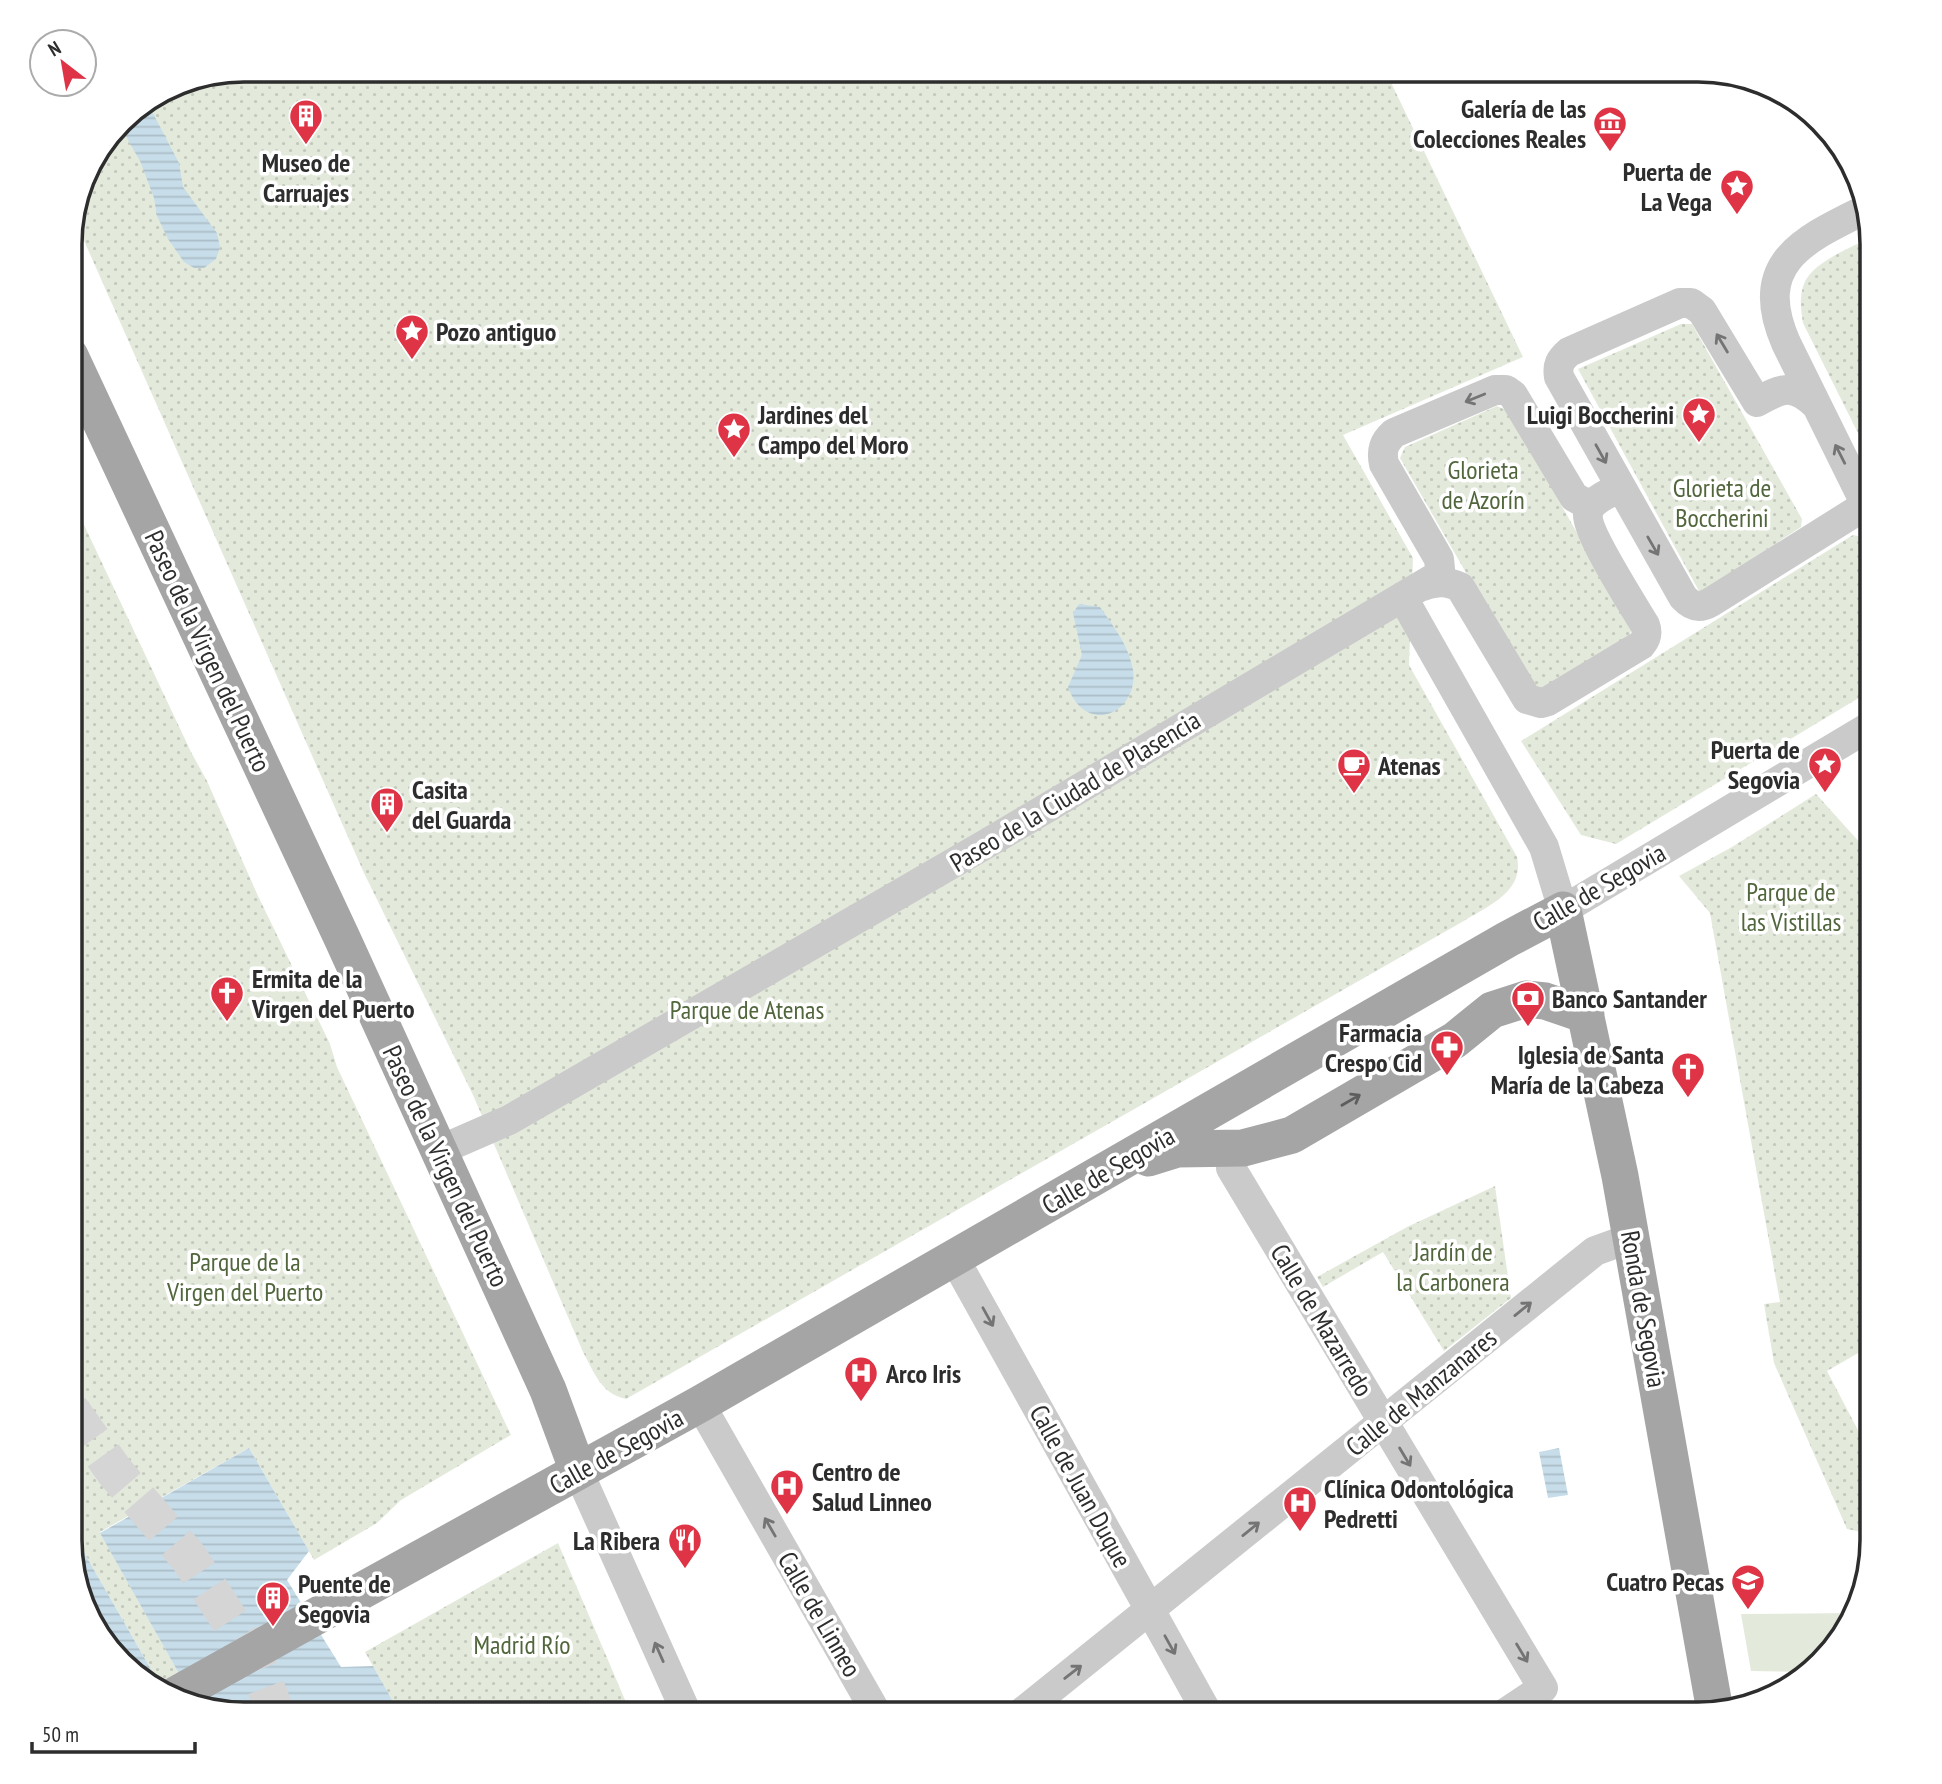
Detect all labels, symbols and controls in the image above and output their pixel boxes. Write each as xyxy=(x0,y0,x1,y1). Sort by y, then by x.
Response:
north arrow xyxy=(28,28,98,98)
text: N xyxy=(44,35,65,61)
place label: Galería de las Colecciones Reales xyxy=(1413,92,1586,155)
building icon: Museo de Carruajes xyxy=(287,97,325,146)
museum icon: Galería de las Colecciones Reales xyxy=(1591,104,1629,153)
place label: Museo de Carruajes xyxy=(262,146,350,209)
place label: Puerta de La Vega xyxy=(1623,155,1712,218)
place icon: Puerta de La Vega xyxy=(1718,167,1756,216)
place icon: Pozo antiguo xyxy=(393,312,431,361)
place label: Pozo antiguo xyxy=(436,315,556,348)
one-way arrow xyxy=(1714,334,1728,354)
one-way arrow xyxy=(1465,392,1486,405)
place icon: Luigi Boccherini xyxy=(1680,395,1718,444)
place label: Jardines del Campo del Moro xyxy=(757,398,909,461)
place label: Luigi Boccherini xyxy=(1527,398,1674,431)
place icon: Jardines del Campo del Moro xyxy=(715,410,753,459)
one-way arrow xyxy=(1595,444,1609,464)
one-way arrow xyxy=(1833,444,1847,465)
park label: Glorieta de Azorín xyxy=(1441,453,1525,516)
park label: Glorieta de Boccherini xyxy=(1673,471,1771,534)
street label: Paseo de la Virgen del Puerto xyxy=(138,525,278,777)
one-way arrow xyxy=(1647,536,1661,556)
street label: Paseo de la Ciudad de Plasencia xyxy=(944,703,1206,879)
place label: Puerta de Segovia xyxy=(1711,733,1800,796)
place icon: Puerta de Segovia xyxy=(1806,745,1844,794)
cafe icon: Atenas xyxy=(1335,746,1373,795)
place label: Atenas xyxy=(1377,749,1441,782)
place label: Casita del Guarda xyxy=(412,773,511,836)
building icon: Casita del Guarda xyxy=(368,785,406,834)
street label: Calle de Segovia xyxy=(1527,836,1671,938)
park label: Parque de las Vistillas xyxy=(1741,875,1841,938)
place label: Ermita de la Virgen del Puerto xyxy=(251,962,414,1025)
church icon: Ermita de la Virgen del Puerto xyxy=(208,974,246,1023)
bank icon: Banco Santander xyxy=(1509,979,1547,1028)
place label: Banco Santander xyxy=(1552,982,1707,1015)
park label: Parque de Atenas xyxy=(670,993,824,1026)
place label: Farmacia Crespo Cid xyxy=(1325,1016,1422,1079)
pharmacy icon: Farmacia Crespo Cid xyxy=(1428,1028,1466,1077)
place label: Iglesia de Santa María de la Cabeza xyxy=(1491,1038,1664,1101)
street label: Paseo de la Virgen del Puerto xyxy=(376,1040,516,1292)
church icon: Iglesia de Santa María de la Cabeza xyxy=(1669,1050,1707,1099)
one-way arrow xyxy=(1340,1093,1360,1107)
street label: Calle de Segovia xyxy=(1036,1119,1180,1221)
street label: Ronda de Segovia xyxy=(1614,1228,1674,1390)
park label: Jardín de la Carbonera xyxy=(1396,1235,1510,1298)
street label: Calle de Mazarredo xyxy=(1264,1238,1380,1402)
park label: Parque de la Virgen del Puerto xyxy=(166,1245,323,1308)
one-way arrow xyxy=(1514,1302,1532,1317)
one-way arrow xyxy=(981,1307,995,1327)
street label: Calle de Manzanares xyxy=(1339,1321,1503,1463)
hospital icon: Arco Iris xyxy=(842,1354,880,1403)
place label: Arco Iris xyxy=(885,1357,961,1390)
street label: Calle de Juan Duque xyxy=(1023,1399,1139,1573)
street label: Calle de Segovia xyxy=(543,1401,689,1501)
one-way arrow xyxy=(1398,1447,1412,1467)
place label: Centro de Salud Linneo xyxy=(812,1455,932,1518)
hospital icon: Centro de Salud Linneo xyxy=(768,1467,806,1516)
place label: Clínica Odontológica Pedretti xyxy=(1324,1472,1514,1535)
hospital icon: Clínica Odontológica Pedretti xyxy=(1281,1484,1319,1533)
one-way arrow xyxy=(763,1518,777,1538)
restaurant icon: La Ribera xyxy=(666,1521,704,1570)
one-way arrow xyxy=(1241,1522,1259,1537)
place label: La Ribera xyxy=(573,1524,660,1557)
street label: Calle de Linneo xyxy=(771,1546,869,1682)
school or university icon: Cuatro Pecas xyxy=(1729,1562,1767,1611)
place label: Cuatro Pecas xyxy=(1606,1565,1724,1598)
place label: Puente de Segovia xyxy=(298,1567,391,1630)
building icon: Puente de Segovia xyxy=(254,1579,292,1628)
park label: Madrid Río xyxy=(473,1628,571,1661)
one-way arrow xyxy=(1163,1634,1177,1654)
one-way arrow xyxy=(652,1642,665,1663)
one-way arrow xyxy=(1515,1642,1529,1662)
one-way arrow xyxy=(1064,1664,1082,1679)
scale bar xyxy=(32,1710,194,1754)
text: 50 m xyxy=(42,1721,79,1748)

